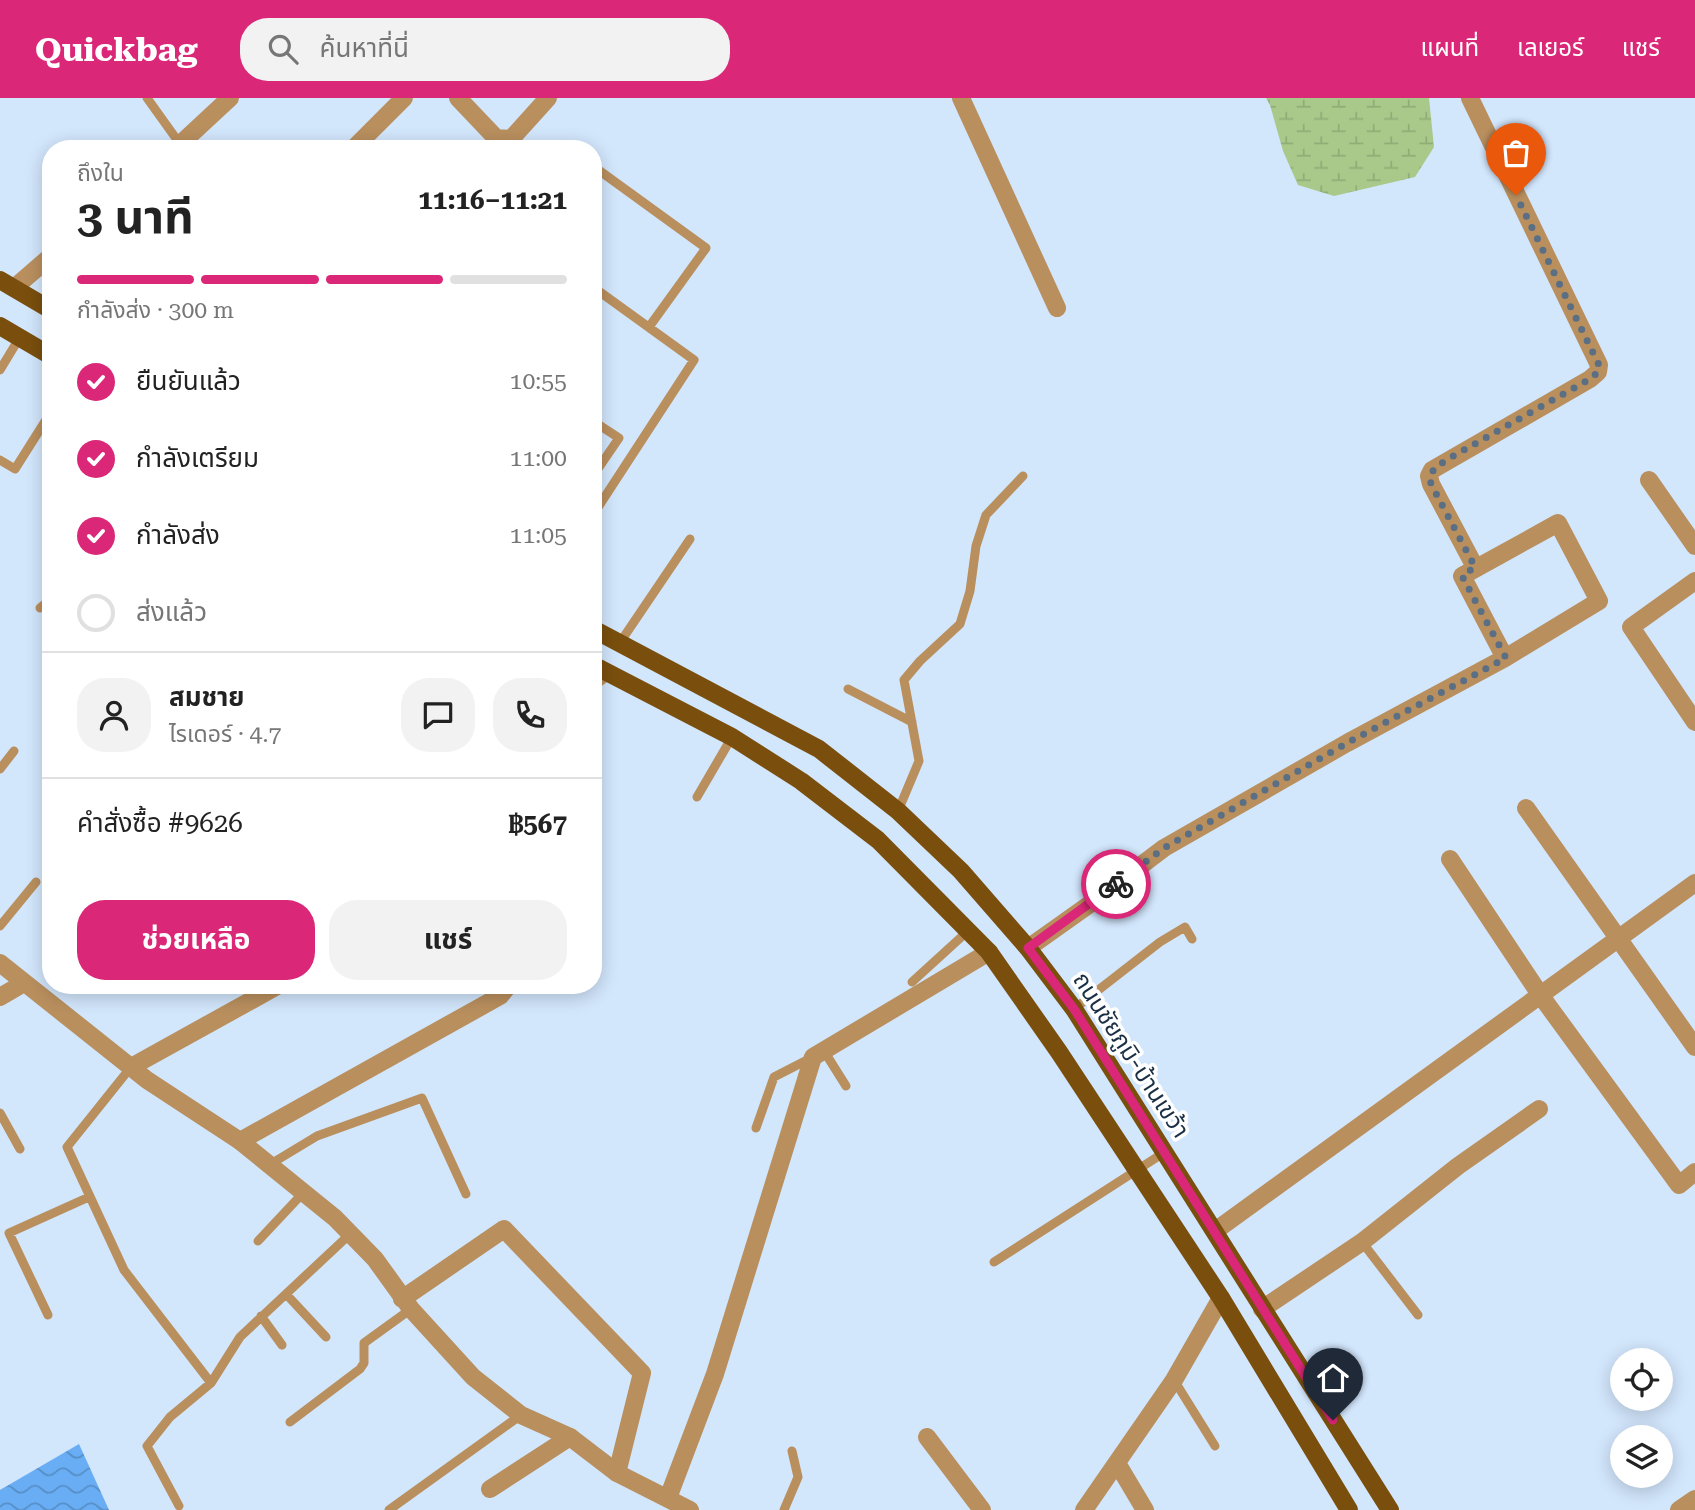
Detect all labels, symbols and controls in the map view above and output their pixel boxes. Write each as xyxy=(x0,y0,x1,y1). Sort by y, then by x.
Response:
search box xyxy=(240,18,730,81)
text: Quickbag xyxy=(35,30,198,69)
icon: search xyxy=(264,30,302,68)
text: ค้นหาที่นี่ xyxy=(320,33,409,63)
text: แผนที่ xyxy=(1421,34,1479,62)
text: เลเยอร์ xyxy=(1517,34,1584,62)
text: แชร์ xyxy=(1622,34,1660,62)
pin xyxy=(1486,123,1546,195)
icon: bag xyxy=(1497,134,1535,172)
text: ถึงใน xyxy=(77,160,124,187)
text: 11:16–11:21 xyxy=(418,185,567,215)
text: 3 นาที xyxy=(77,190,194,244)
text: กำลังส่ง · 300 m xyxy=(77,297,234,324)
icon: check xyxy=(77,363,115,401)
text: ยืนยันแล้ว xyxy=(136,366,241,396)
text: 10:55 xyxy=(510,368,567,395)
icon: check xyxy=(77,440,115,478)
text: กำลังเตรียม xyxy=(136,443,259,473)
text: 11:00 xyxy=(510,445,567,472)
icon: check xyxy=(77,517,115,555)
text: กำลังส่ง xyxy=(136,520,220,550)
text: 11:05 xyxy=(510,522,567,549)
text: ส่งแล้ว xyxy=(136,597,207,627)
button: person xyxy=(77,678,151,752)
button: chat xyxy=(401,678,475,752)
button: phone xyxy=(493,678,567,752)
text: สมชาย xyxy=(169,682,245,712)
text: ไรเดอร์ · 4.7 xyxy=(169,721,281,748)
text: คำสั่งซื้อ #9626 xyxy=(77,808,243,838)
text: ฿567 xyxy=(509,809,567,839)
courier xyxy=(1081,849,1151,919)
icon: bike xyxy=(1097,865,1135,903)
button: ช่วยเหลือ xyxy=(77,900,315,980)
button: แชร์ xyxy=(329,900,567,980)
street label: ถนนชัยภูมิ-บ้านเขว้า xyxy=(1066,967,1195,1143)
pin xyxy=(1303,1348,1363,1420)
map controls xyxy=(1610,1348,1673,1488)
button: locate xyxy=(1610,1348,1673,1411)
icon: home xyxy=(1314,1359,1352,1397)
button: layers xyxy=(1610,1425,1673,1488)

